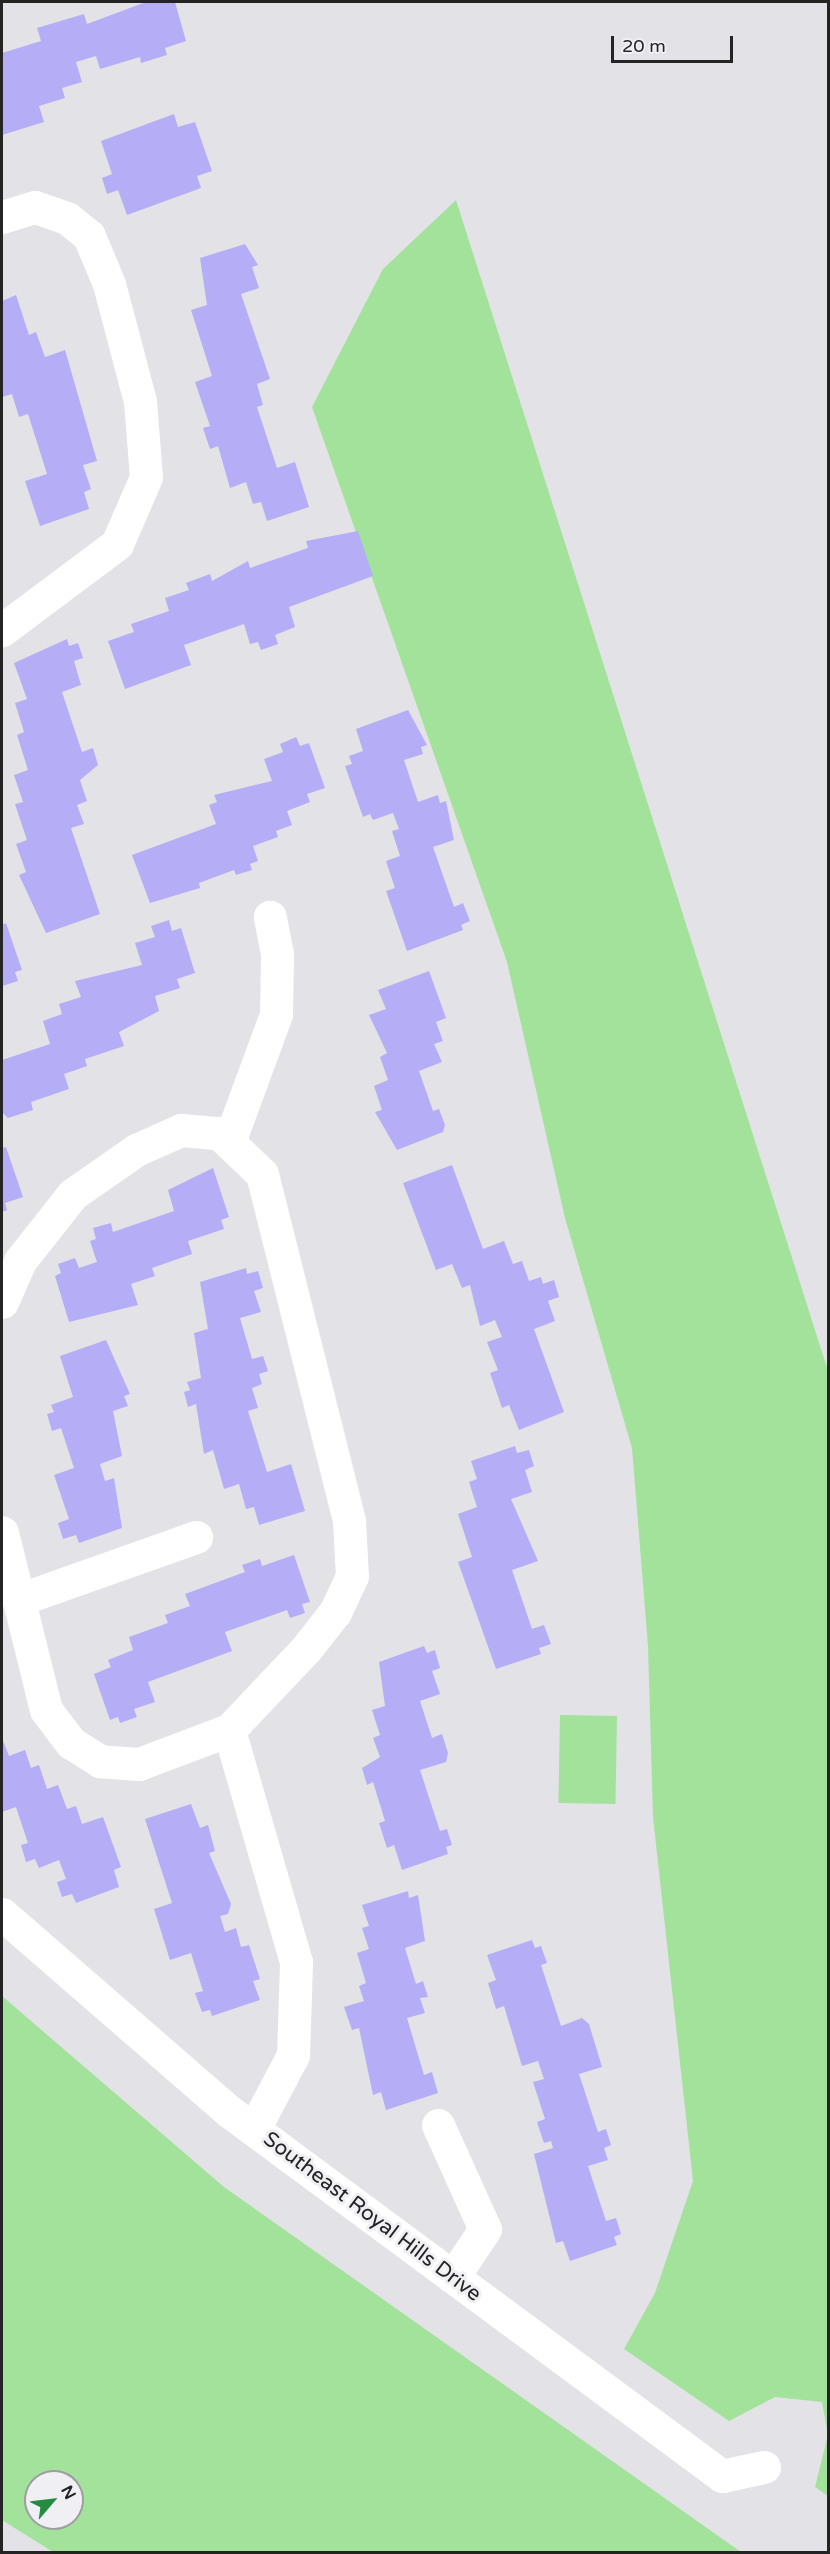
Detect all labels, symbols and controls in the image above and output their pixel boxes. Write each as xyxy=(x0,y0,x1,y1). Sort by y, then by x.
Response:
scale bar xyxy=(614,24,736,62)
text: 20 m xyxy=(622,35,666,57)
street label: Southeast Royal Hills Drive xyxy=(258,2127,486,2307)
north arrow xyxy=(24,2470,84,2530)
text: N xyxy=(56,2482,80,2503)

